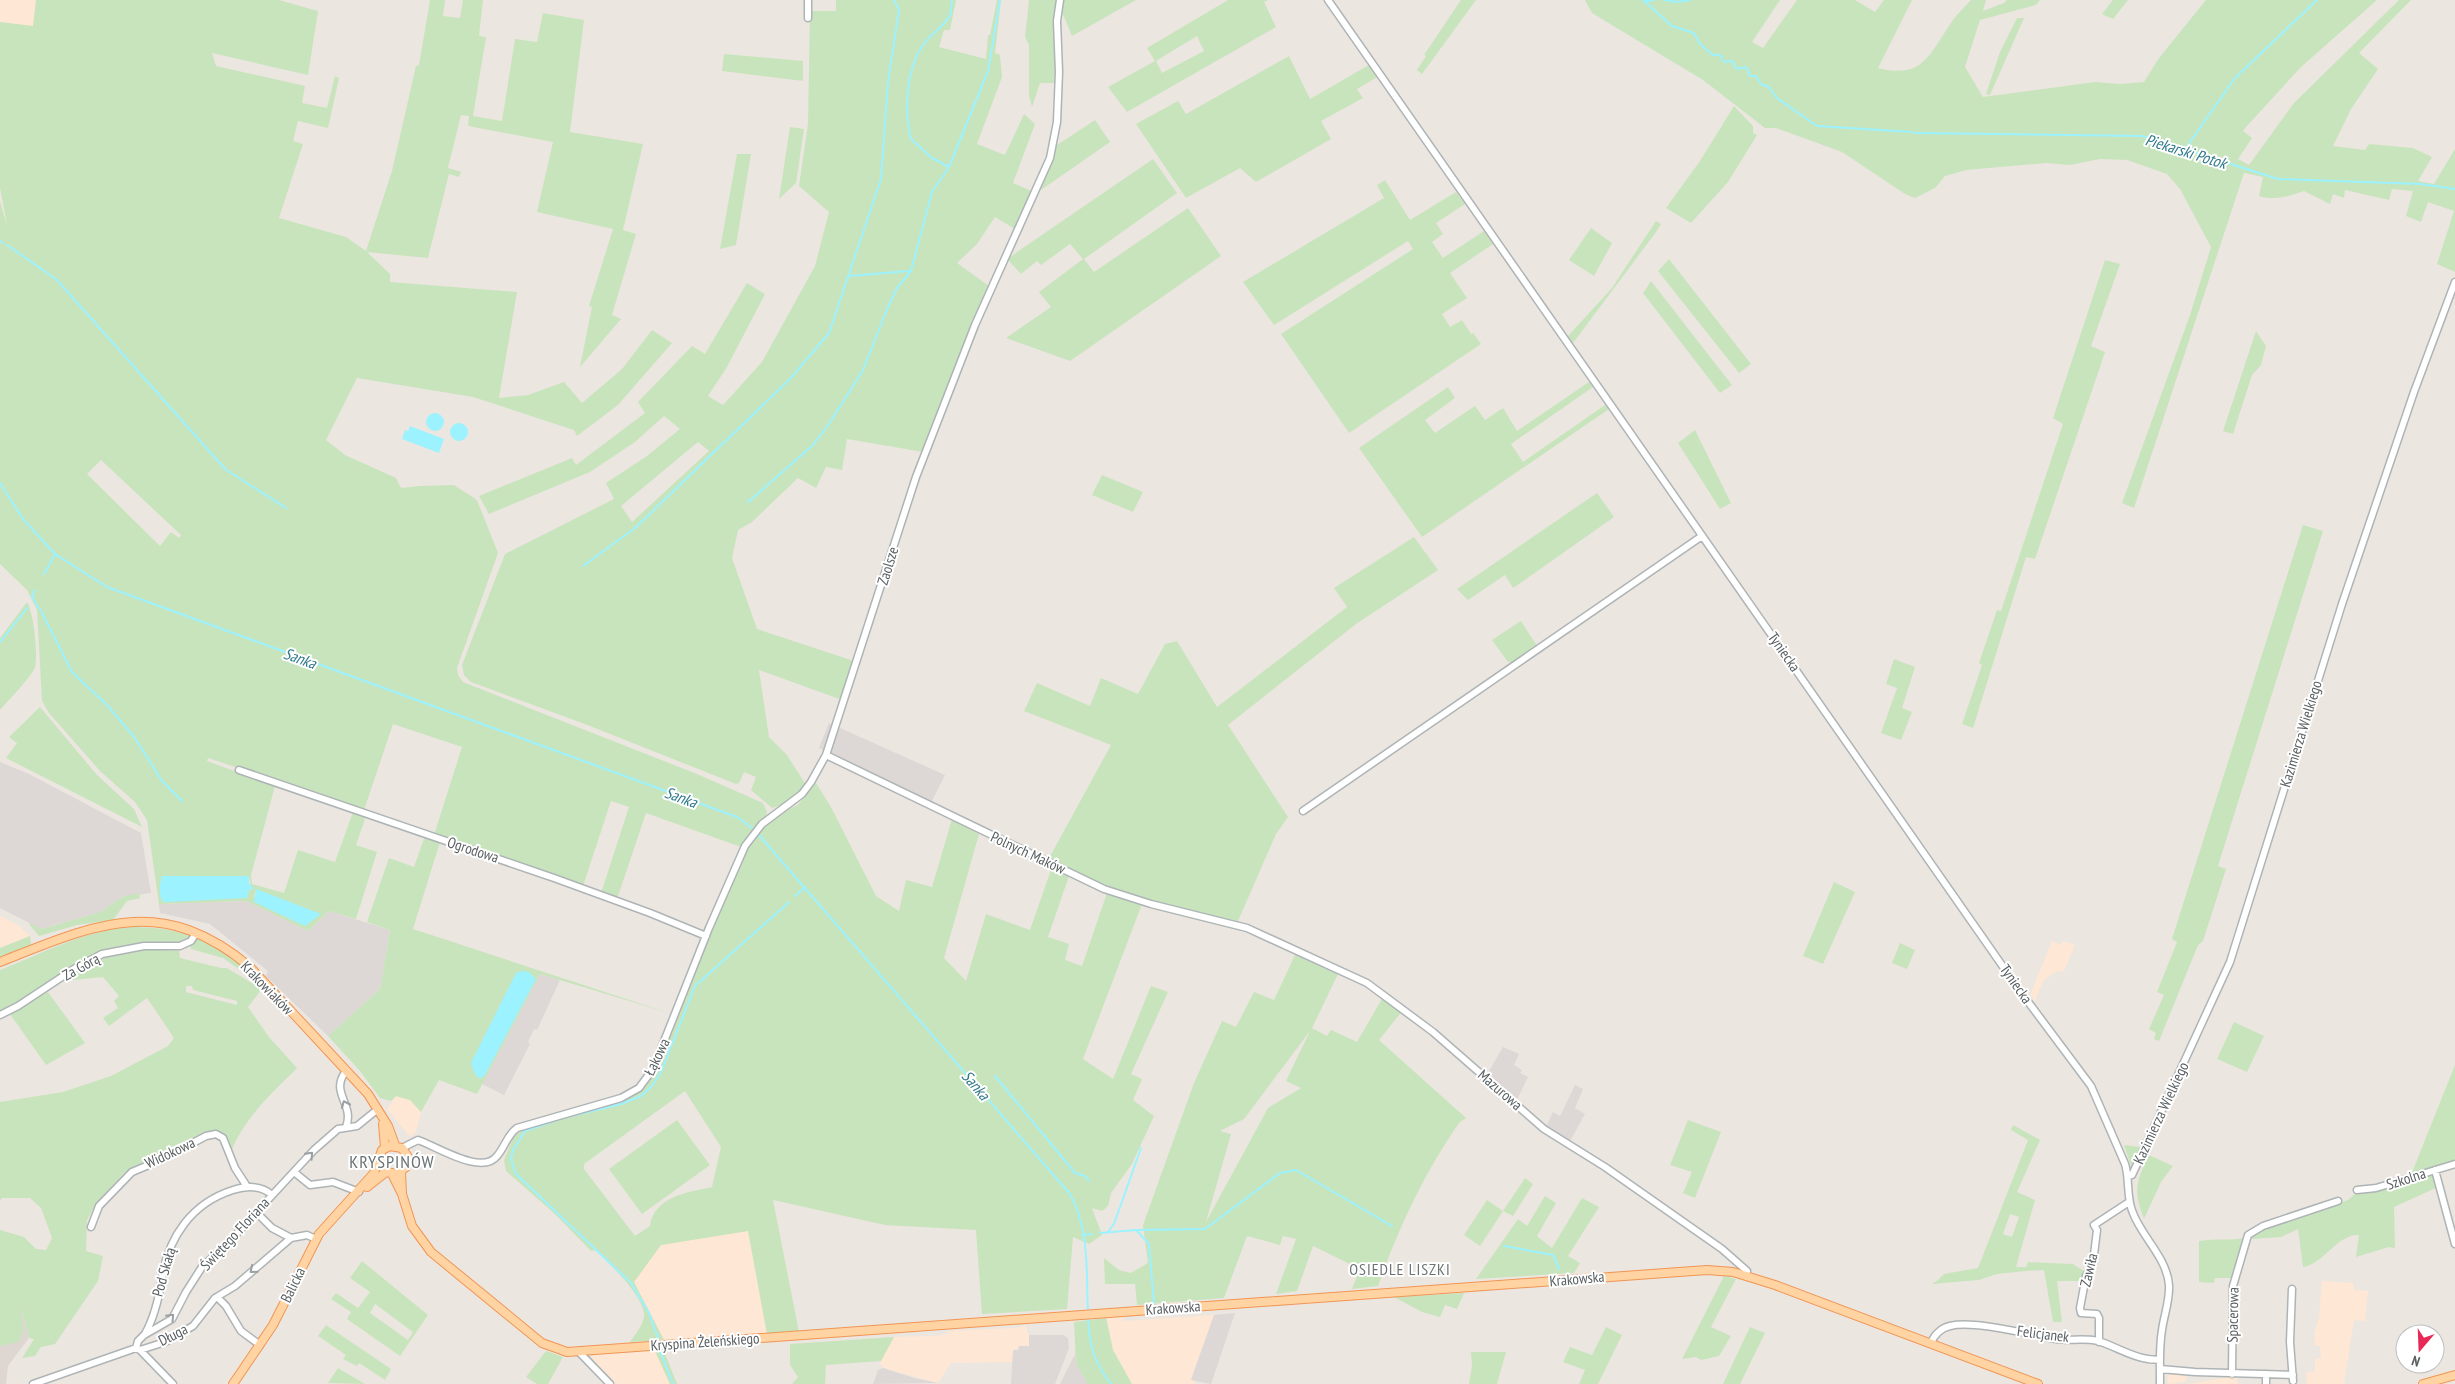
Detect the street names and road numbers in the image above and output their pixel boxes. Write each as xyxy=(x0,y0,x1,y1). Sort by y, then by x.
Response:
street label: Zaolsze xyxy=(873,545,902,587)
street label: Tyniecka xyxy=(1764,628,1805,675)
street label: Kazimierza Wielkiego xyxy=(2275,678,2326,789)
street label: Polnych Maków xyxy=(988,827,1069,878)
street label: Ogrodowa xyxy=(445,832,501,867)
street label: Za Górą xyxy=(59,949,103,984)
street label: Krakowiaków xyxy=(237,957,298,1019)
street label: Tyniecka xyxy=(1996,960,2037,1007)
street label: Łąkowa xyxy=(639,1035,674,1078)
street label: Kazimierza Wielkiego xyxy=(2129,1059,2193,1167)
street label: Mazurowa xyxy=(1474,1065,1526,1114)
street label: Widokowa xyxy=(142,1133,198,1172)
street label: Szkolna xyxy=(2384,1163,2428,1194)
street label: Świętego Floriana xyxy=(196,1193,273,1274)
street label: Pod Skałą xyxy=(147,1245,180,1299)
street label: Zawiła xyxy=(2075,1251,2102,1289)
street label: Balicka xyxy=(276,1264,309,1306)
street label: Krakowska xyxy=(1549,1267,1605,1290)
street label: Spacerowa xyxy=(2223,1287,2242,1343)
street label: Krakowska xyxy=(1145,1296,1201,1319)
street label: Długa xyxy=(155,1319,191,1350)
street label: Felicjanek xyxy=(2016,1321,2070,1346)
street label: Kryspina Żeleńskiego xyxy=(650,1328,760,1355)

